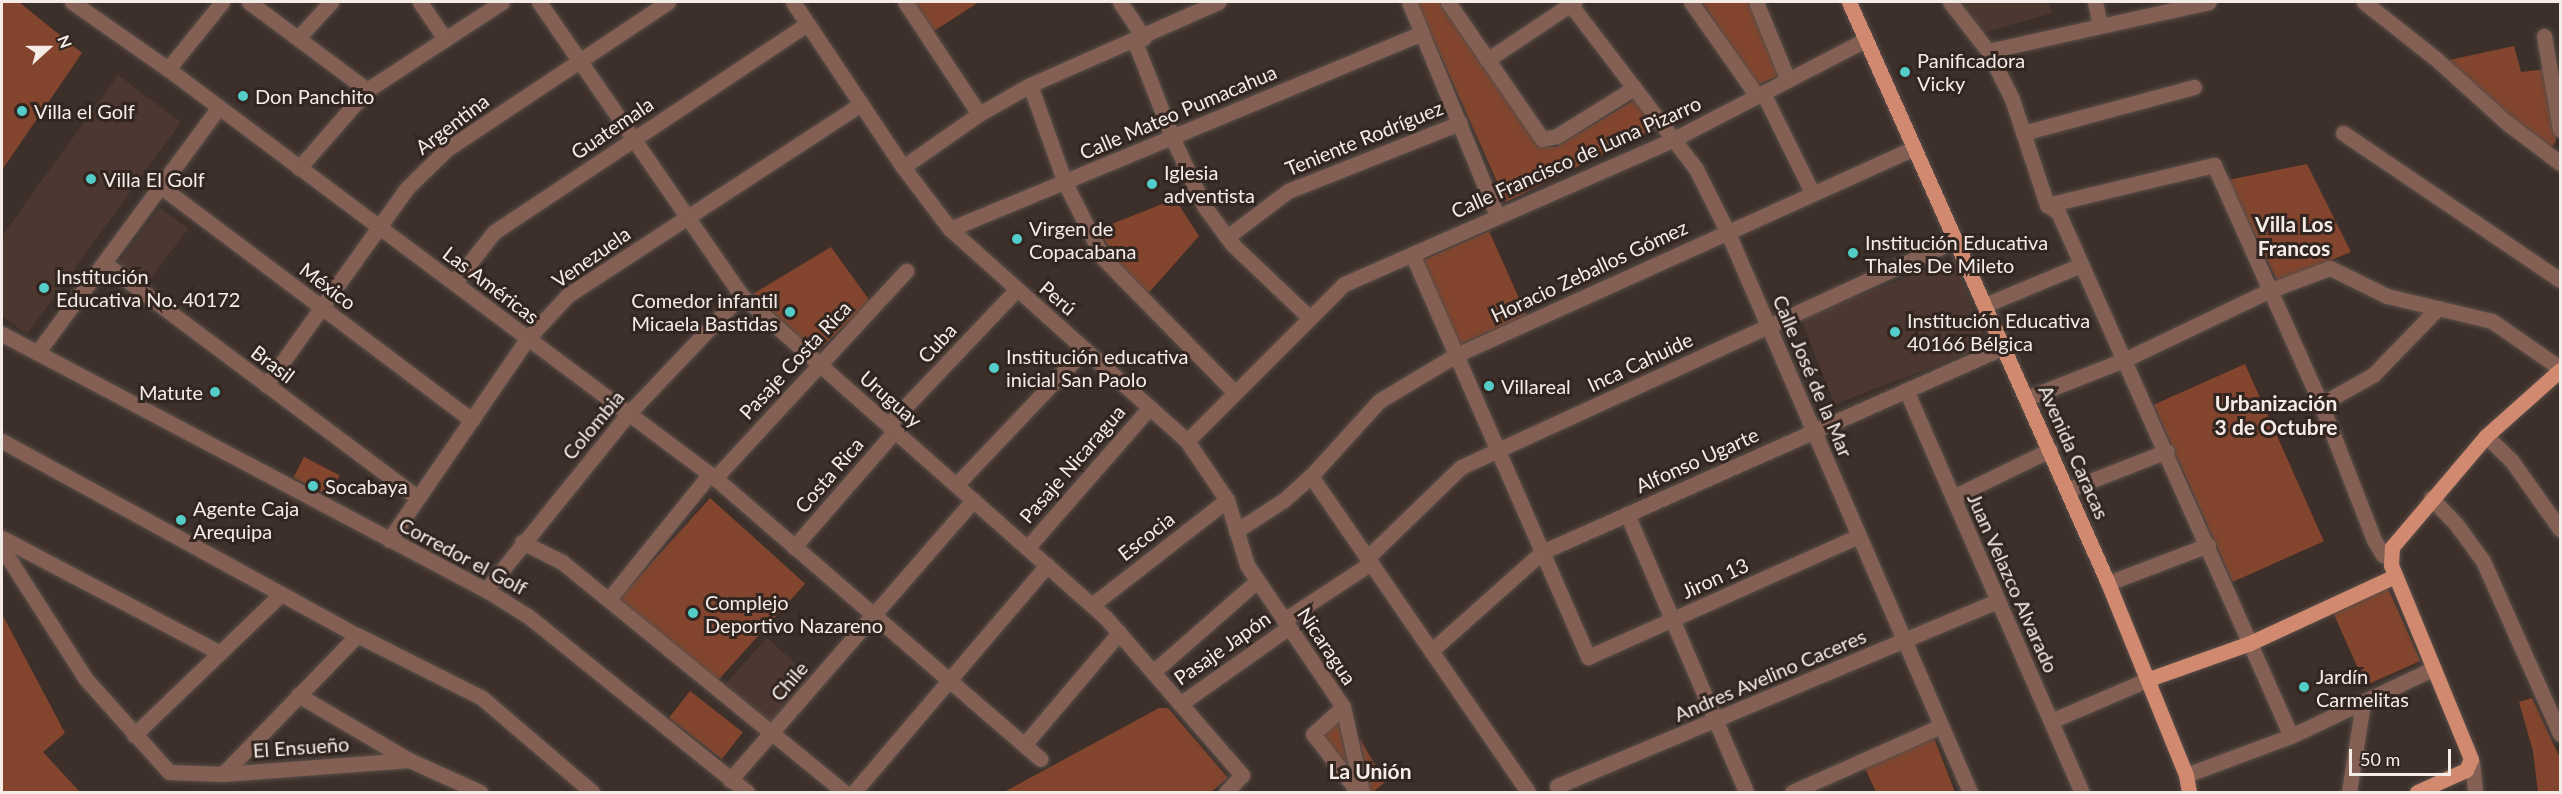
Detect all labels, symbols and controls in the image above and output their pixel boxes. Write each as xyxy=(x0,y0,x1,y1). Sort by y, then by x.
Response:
north arrow xyxy=(18,18,78,78)
text: N xyxy=(54,32,76,51)
place label: Panificadora Vicky xyxy=(1917,48,2025,95)
street label: Calle Mateo Pumacahua xyxy=(1076,60,1280,164)
marker: Panificadora Vicky xyxy=(1898,65,1912,79)
place label: Don Panchito xyxy=(255,84,374,108)
marker: Don Panchito xyxy=(236,89,250,103)
street label: Argentina xyxy=(411,89,493,159)
street label: Calle Francisco de Luna Pizarro xyxy=(1447,91,1705,223)
street label: Guatemala xyxy=(566,92,658,164)
street label: Teniente Rodríguez xyxy=(1282,95,1446,181)
place label: Villa el Golf xyxy=(34,99,135,123)
marker: Villa el Golf xyxy=(15,104,29,118)
place label: Iglesia adventista xyxy=(1164,160,1255,207)
place label: Villa El Golf xyxy=(103,167,205,191)
marker: Villa El Golf xyxy=(84,172,98,186)
marker: Iglesia adventista xyxy=(1145,177,1159,191)
district label: Villa Los Francos xyxy=(2255,211,2333,261)
street label: Horacio Zeballos Gómez xyxy=(1487,215,1691,327)
place label: Virgen de Copacabana xyxy=(1029,216,1136,263)
street label: Venezuela xyxy=(547,221,635,293)
place label: Institución Educativa Thales De Mileto xyxy=(1865,230,2048,277)
marker: Virgen de Copacabana xyxy=(1010,232,1024,246)
street label: Las Américas xyxy=(438,241,544,329)
marker: Institución Educativa Thales De Mileto xyxy=(1846,246,1860,260)
street label: México xyxy=(295,257,361,315)
place label: Institución Educativa No. 40172 xyxy=(56,264,240,311)
street label: Perú xyxy=(1035,276,1081,320)
marker: Institución Educativa No. 40172 xyxy=(37,281,51,295)
place label: Comedor infantil Micaela Bastidas xyxy=(631,288,778,335)
street label: Calle José de la Mar xyxy=(1768,291,1858,461)
street label: Pasaje Costa Rica xyxy=(734,296,856,424)
marker: Comedor infantil Micaela Bastidas xyxy=(783,305,797,319)
place label: Institución Educativa 40166 Bélgica xyxy=(1907,308,2090,355)
street label: Cuba xyxy=(913,318,961,368)
marker: Institución Educativa 40166 Bélgica xyxy=(1888,325,1902,339)
street label: Inca Cahuide xyxy=(1584,327,1696,397)
street label: Brasil xyxy=(247,340,299,388)
place label: Institución educativa inicial San Paolo xyxy=(1006,344,1189,391)
marker: Institución educativa inicial San Paolo xyxy=(987,361,1001,375)
street label: Uruguay xyxy=(855,366,927,432)
place label: Villareal xyxy=(1501,374,1571,398)
marker: Villareal xyxy=(1482,379,1496,393)
place label: Matute xyxy=(139,380,203,404)
street label: Avenida Caracas xyxy=(2034,381,2114,523)
marker: Matute xyxy=(208,385,222,399)
street label: Colombia xyxy=(557,386,629,464)
district label: Urbanización 3 de Octubre xyxy=(2215,390,2337,440)
street label: Pasaje Nicaragua xyxy=(1014,400,1130,528)
street label: Alfonso Ugarte xyxy=(1632,422,1762,498)
street label: Costa Rica xyxy=(790,432,868,518)
place label: Socabaya xyxy=(325,474,408,498)
marker: Socabaya xyxy=(306,479,320,493)
street label: Juan Velazco Alvarado xyxy=(1962,489,2064,677)
place label: Agente Caja Arequipa xyxy=(193,496,299,543)
street label: Escocia xyxy=(1113,507,1179,565)
street label: Corredor el Golf xyxy=(395,512,531,600)
marker: Agente Caja Arequipa xyxy=(174,513,188,527)
street label: Jiron 13 xyxy=(1678,553,1752,603)
place label: Complejo Deportivo Nazareno xyxy=(705,590,883,637)
street label: Nicaragua xyxy=(1292,603,1362,689)
marker: Complejo Deportivo Nazareno xyxy=(686,606,700,620)
street label: Pasaje Japón xyxy=(1169,606,1275,690)
street label: Andres Avelino Caceres xyxy=(1670,624,1870,726)
street label: Chile xyxy=(765,656,813,706)
place label: Jardín Carmelitas xyxy=(2316,664,2409,711)
marker: Jardín Carmelitas xyxy=(2297,680,2311,694)
street label: El Ensueño xyxy=(252,732,350,762)
scale bar xyxy=(2352,737,2454,775)
text: 50 m xyxy=(2360,748,2400,770)
district label: La Unión xyxy=(1328,758,1412,784)

